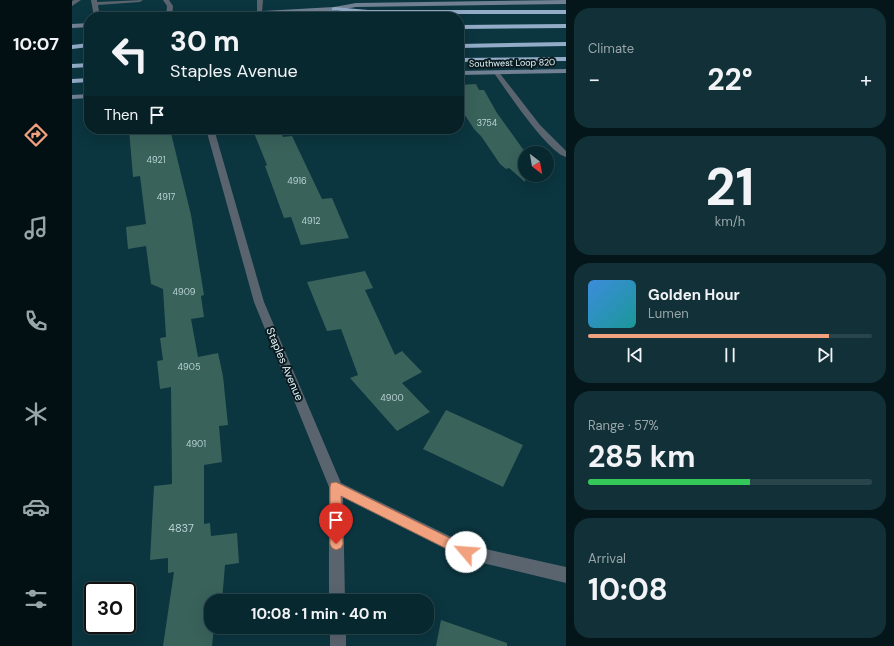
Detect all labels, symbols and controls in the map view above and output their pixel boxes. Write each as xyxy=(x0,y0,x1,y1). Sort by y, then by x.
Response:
text: 30 m xyxy=(170,23,240,60)
icon: left xyxy=(104,28,156,80)
text: 10:07 xyxy=(13,32,59,56)
text: Climate xyxy=(588,40,634,57)
street label: Southwest Loop 820 xyxy=(469,56,555,70)
text: Staples Avenue xyxy=(170,59,298,83)
text: 22° xyxy=(707,60,753,99)
text: − xyxy=(588,65,600,94)
text: + xyxy=(860,65,872,94)
icon: arrive xyxy=(146,104,168,126)
text: Then xyxy=(104,105,138,125)
house number: 3754 xyxy=(477,117,498,129)
icon: directions xyxy=(22,121,50,149)
north arrow xyxy=(518,146,554,182)
map controls xyxy=(518,146,554,182)
text: 21 xyxy=(706,153,754,221)
house number: 4921 xyxy=(147,154,166,166)
house number: 4916 xyxy=(287,175,307,187)
house number: 4917 xyxy=(157,191,175,203)
text: km/h xyxy=(715,213,745,230)
icon: music xyxy=(22,214,50,242)
house number: 4912 xyxy=(302,215,320,227)
text: Golden Hour xyxy=(648,285,740,305)
house number: 4909 xyxy=(173,286,196,298)
text: Lumen xyxy=(648,305,689,322)
icon: phone xyxy=(22,307,50,335)
street label: Staples Avenue xyxy=(263,325,307,403)
icon: previous xyxy=(624,344,646,366)
icon: pause xyxy=(719,344,741,366)
icon: next xyxy=(814,344,836,366)
house number: 4905 xyxy=(178,361,200,373)
house number: 4900 xyxy=(380,392,404,404)
icon: climate xyxy=(22,400,50,428)
text: Range · 57% xyxy=(588,417,659,434)
text: 285 km xyxy=(588,437,695,476)
house number: 4901 xyxy=(186,438,206,450)
icon: car xyxy=(22,493,50,521)
pin xyxy=(319,503,353,544)
icon: arrive xyxy=(325,509,347,531)
house number: 4837 xyxy=(168,521,194,535)
position arrow xyxy=(445,531,487,573)
text: Arrival xyxy=(588,550,626,567)
text: 10:08 xyxy=(588,570,668,609)
speed limit sign: 30 xyxy=(84,582,136,634)
icon: filters xyxy=(22,585,50,613)
text: 10:08 · 1 min · 40 m xyxy=(251,604,387,624)

